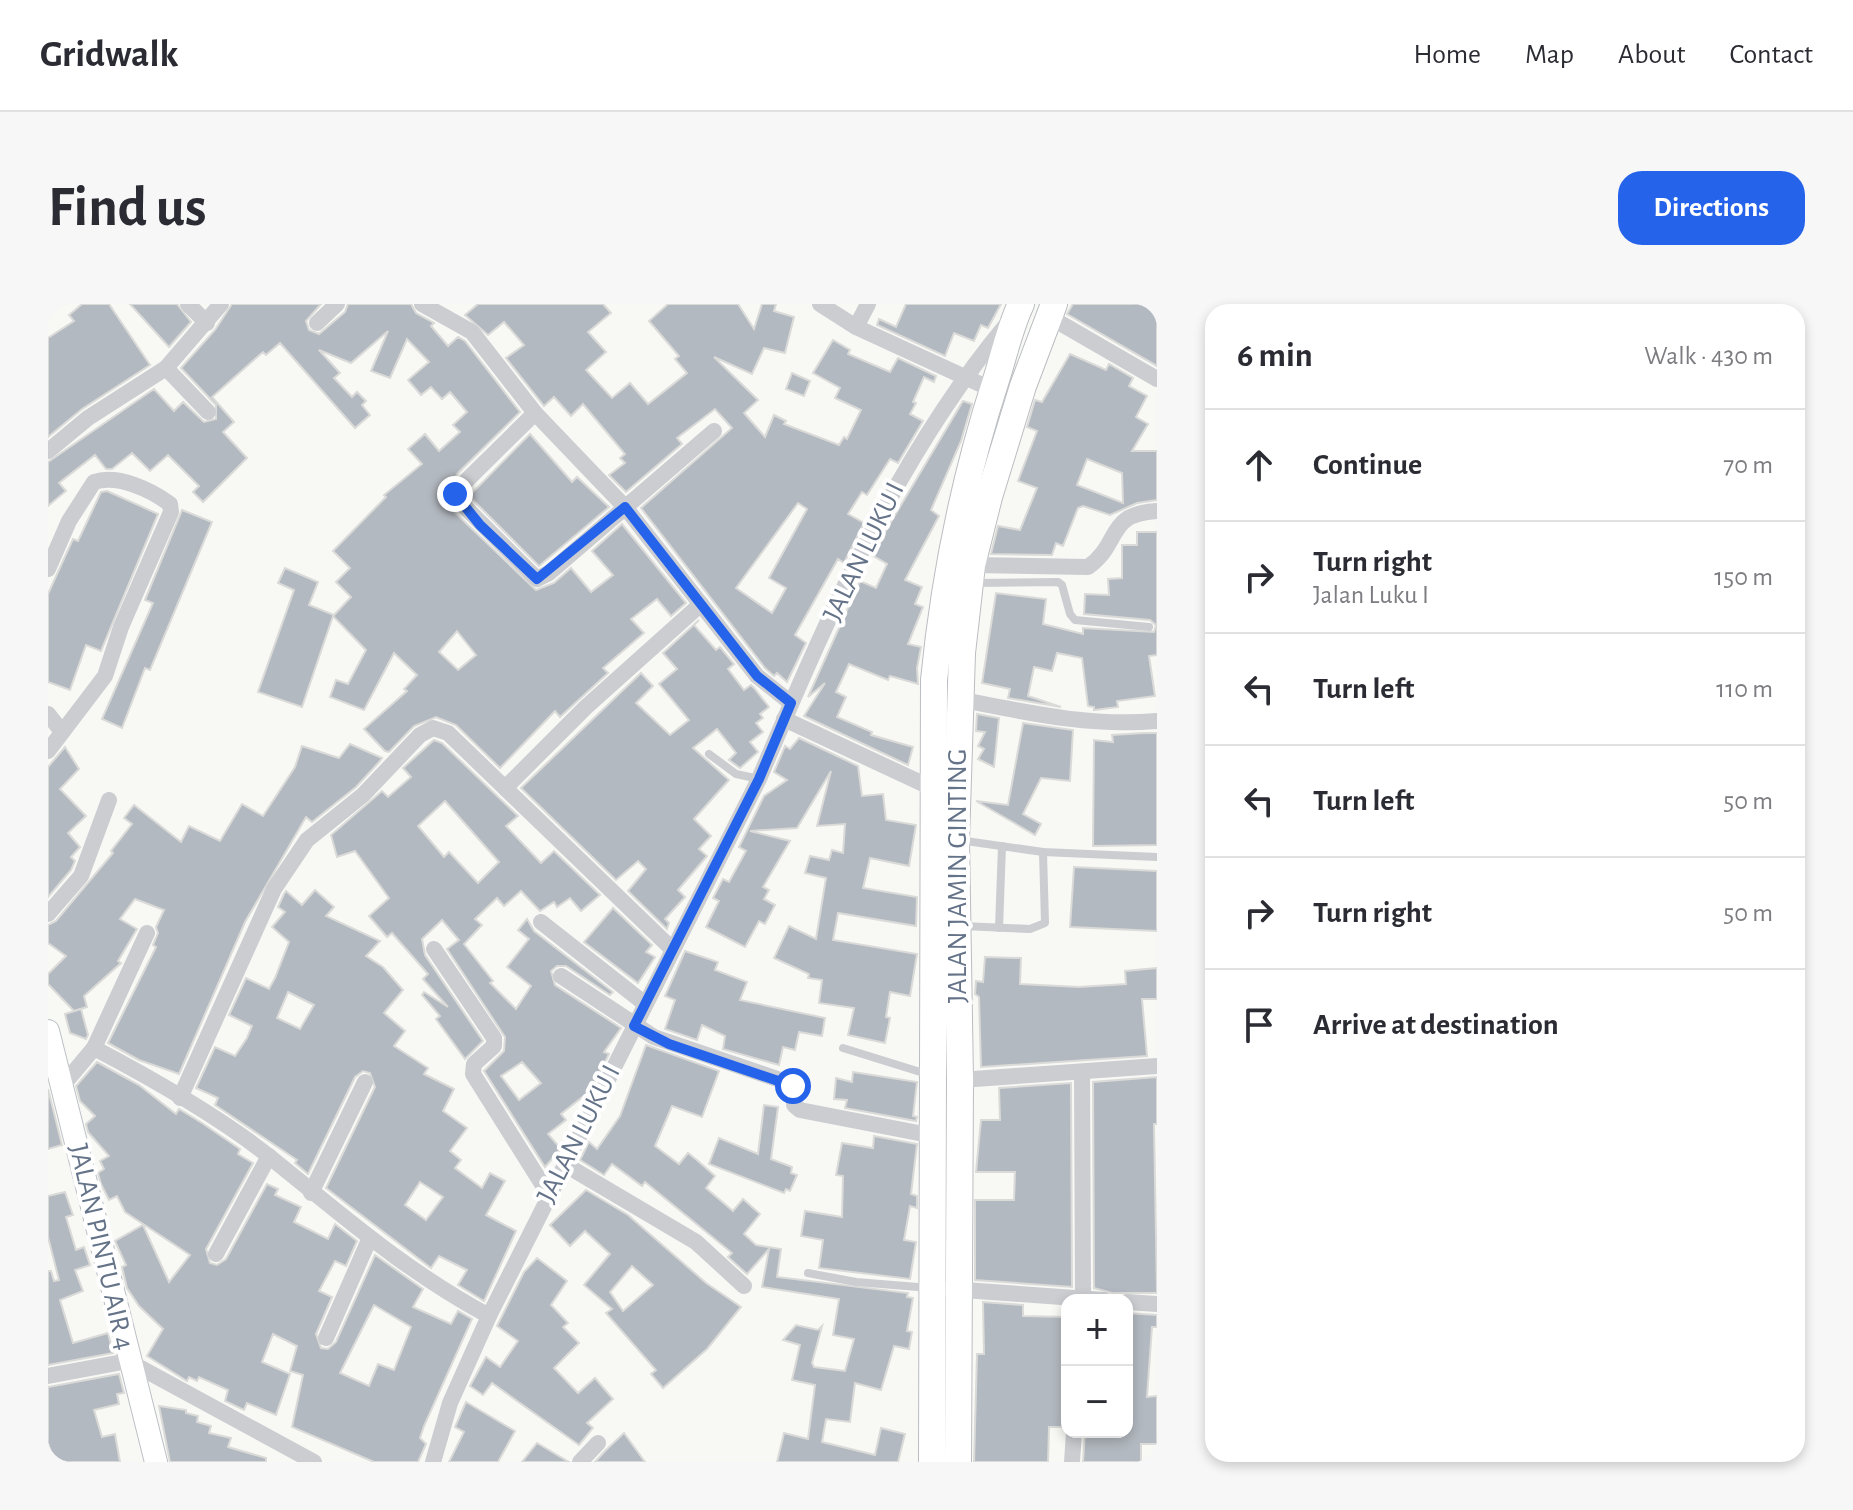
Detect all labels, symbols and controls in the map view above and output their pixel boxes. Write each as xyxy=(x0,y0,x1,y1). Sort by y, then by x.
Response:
text: Gridwalk xyxy=(40,36,178,74)
text: Home xyxy=(1414,41,1481,69)
text: Map xyxy=(1525,41,1574,69)
text: About xyxy=(1618,41,1686,69)
text: Contact xyxy=(1730,41,1813,69)
button: Directions xyxy=(1618,171,1805,245)
text: Find us xyxy=(48,180,206,236)
text: 6 min xyxy=(1237,339,1313,373)
text: Walk · 430 m xyxy=(1644,343,1773,369)
icon: ahead xyxy=(1237,443,1281,487)
text: Continue xyxy=(1313,450,1422,480)
text: 70 m xyxy=(1723,452,1773,478)
route end xyxy=(437,476,473,512)
street label: JALAN LUKU I xyxy=(818,478,910,626)
text: Turn right xyxy=(1313,547,1432,577)
icon: right xyxy=(1237,555,1281,599)
text: 150 m xyxy=(1714,564,1773,590)
text: Jalan Luku I xyxy=(1313,582,1429,608)
icon: left xyxy=(1237,667,1281,711)
text: Turn left xyxy=(1313,674,1414,704)
text: 110 m xyxy=(1716,676,1773,702)
street label: JALAN JAMIN GINTING xyxy=(944,749,972,1003)
icon: left xyxy=(1237,779,1281,823)
text: Turn left xyxy=(1313,786,1414,816)
text: 50 m xyxy=(1723,788,1773,814)
icon: right xyxy=(1237,891,1281,935)
text: Turn right xyxy=(1313,898,1432,928)
text: 50 m xyxy=(1723,900,1773,926)
icon: arrive xyxy=(1237,1003,1281,1047)
text: Arrive at destination xyxy=(1313,1010,1559,1040)
street label: JALAN LUKU I xyxy=(532,1061,626,1207)
route start xyxy=(775,1068,811,1104)
street label: JALAN PINTU AIR 4 xyxy=(64,1141,138,1353)
map controls xyxy=(1061,1294,1133,1438)
button: + xyxy=(1061,1294,1133,1366)
button: − xyxy=(1061,1366,1133,1438)

